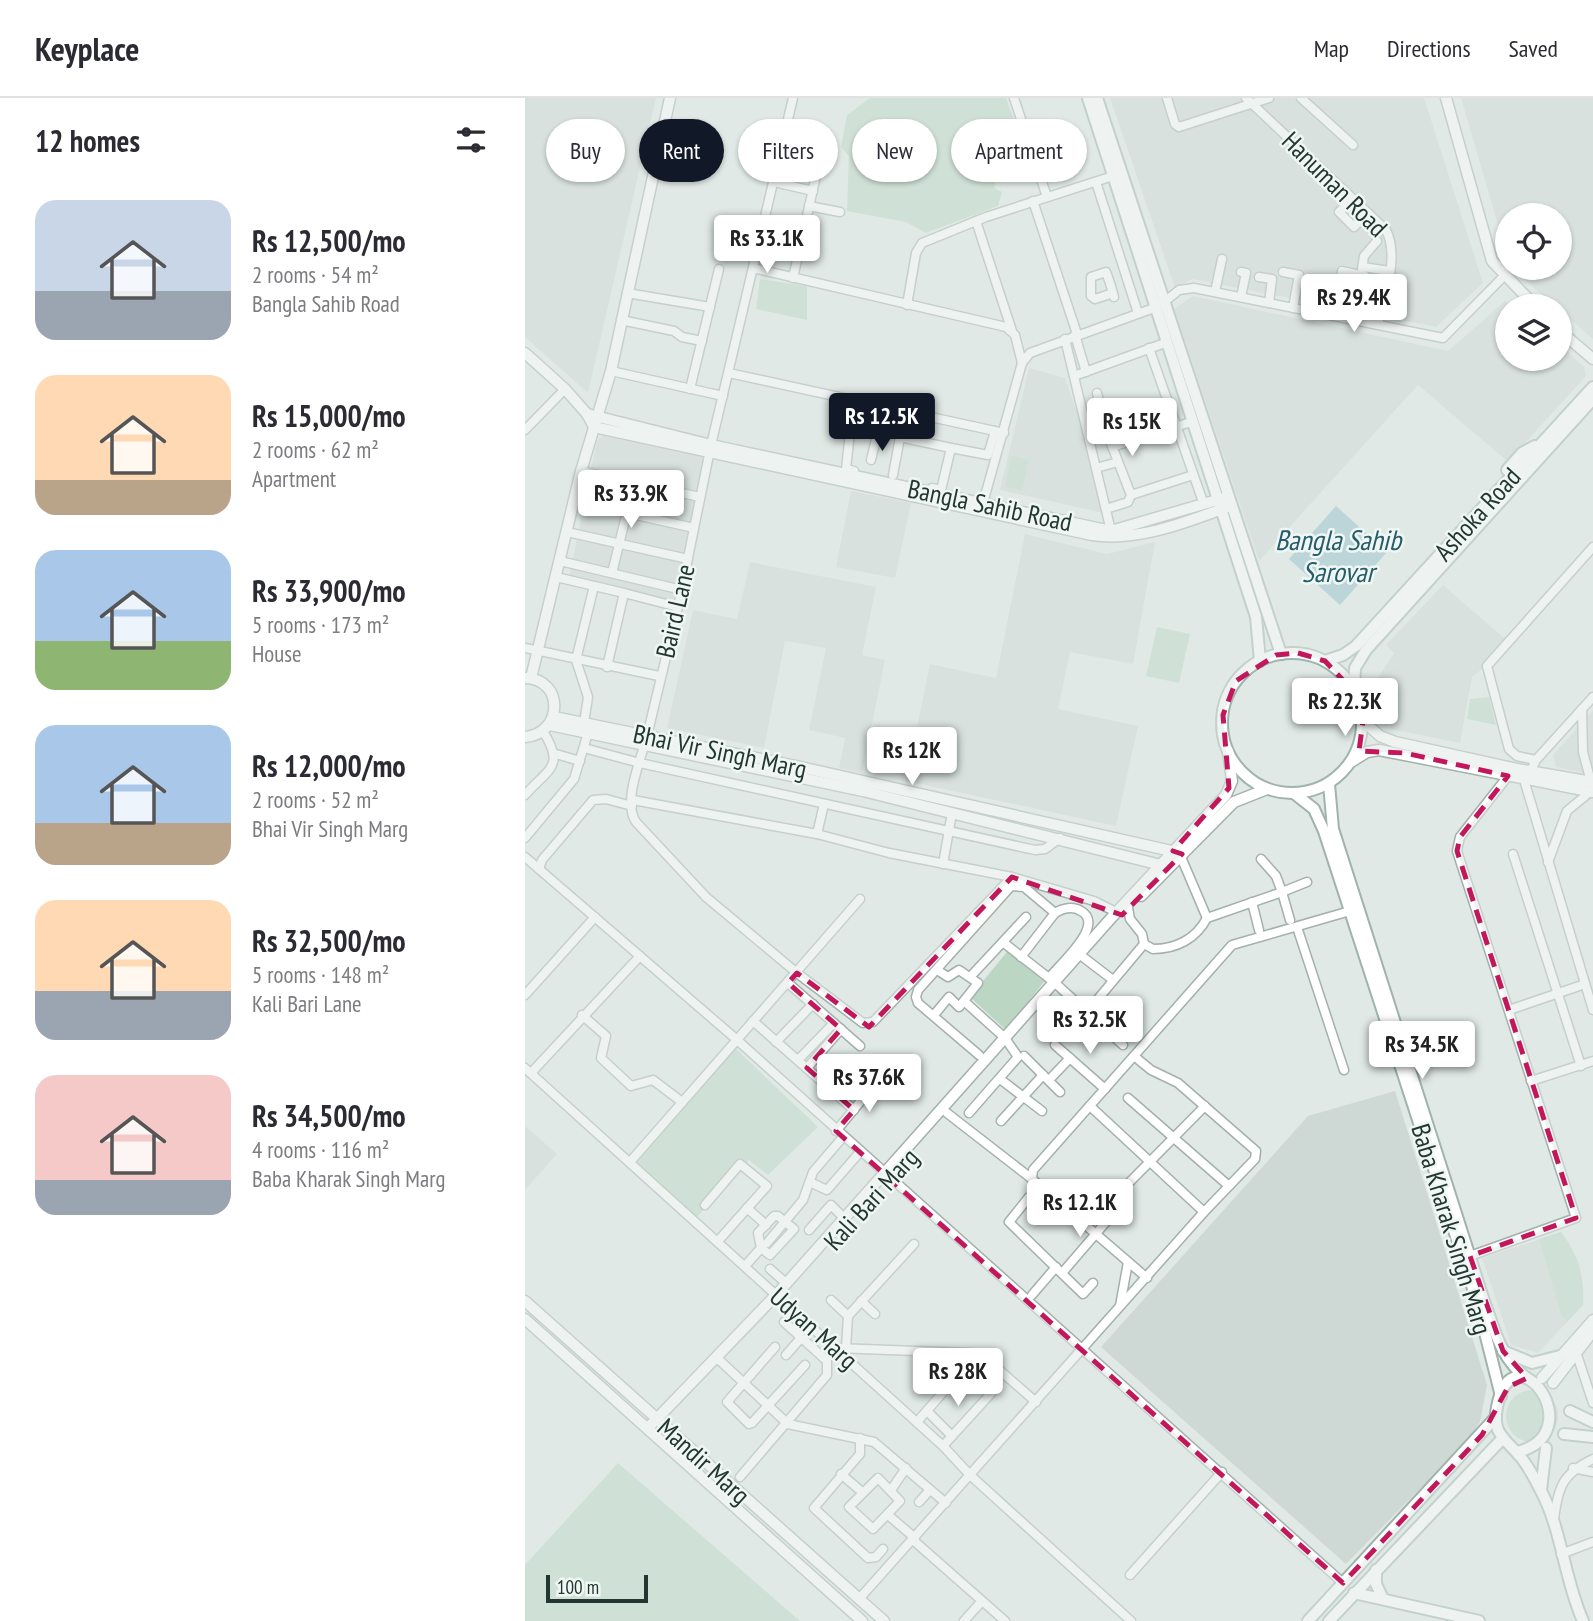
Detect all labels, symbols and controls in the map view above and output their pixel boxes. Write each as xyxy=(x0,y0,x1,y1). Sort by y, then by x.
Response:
text: Keyplace xyxy=(35,27,139,70)
text: Map xyxy=(1314,33,1349,64)
text: Directions xyxy=(1387,33,1471,64)
text: Saved xyxy=(1509,33,1558,64)
chip: Buy xyxy=(546,119,625,182)
chip: Rent xyxy=(639,119,724,182)
chip: Filters xyxy=(738,119,838,182)
chip: New xyxy=(852,119,937,182)
chip: Apartment xyxy=(951,119,1087,182)
text: 12 homes xyxy=(35,121,140,160)
icon: filters xyxy=(452,121,490,159)
street label: Hanuman Road xyxy=(1275,124,1395,244)
map controls xyxy=(1495,203,1572,371)
button: locate xyxy=(1495,203,1572,280)
pin: Rs 33.1K xyxy=(695,216,839,275)
text: Rs 12,500/mo xyxy=(252,221,406,260)
text: Rs 33.1K xyxy=(730,223,804,252)
icon: home xyxy=(91,228,175,312)
text: 2 rooms · 54 m² xyxy=(252,260,379,289)
pin: Rs 29.4K xyxy=(1282,274,1426,334)
text: Rs 29.4K xyxy=(1317,282,1391,311)
text: Bangla Sahib Road xyxy=(252,289,400,318)
button: layers xyxy=(1495,294,1572,371)
pin: Rs 12.5K xyxy=(810,394,954,453)
text: Rs 15,000/mo xyxy=(252,396,406,435)
pin: Rs 15K xyxy=(1075,398,1189,458)
text: Rs 12.5K xyxy=(845,401,919,430)
icon: home xyxy=(91,403,175,487)
text: Rs 15K xyxy=(1103,406,1161,435)
text: 2 rooms · 62 m² xyxy=(252,435,379,464)
street label: Ashoka Road xyxy=(1427,461,1527,567)
text: Apartment xyxy=(252,464,336,493)
pin: Rs 33.9K xyxy=(559,470,703,530)
street label: Bangla Sahib Road xyxy=(905,471,1075,539)
text: Rs 33.9K xyxy=(594,478,668,507)
water label: Bangla Sahib Sarovar xyxy=(1275,521,1403,590)
street label: Baird Lane xyxy=(648,561,702,661)
text: Rs 33,900/mo xyxy=(252,571,406,610)
icon: home xyxy=(91,578,175,662)
text: 5 rooms · 173 m² xyxy=(252,610,389,639)
text: House xyxy=(252,639,302,668)
pin: Rs 22.3K xyxy=(1273,678,1417,738)
text: Rs 22.3K xyxy=(1308,686,1382,715)
street label: Bhai Vir Singh Marg xyxy=(630,716,810,786)
pin: Rs 12K xyxy=(855,728,969,787)
text: Rs 12K xyxy=(883,735,941,764)
text: Rs 12,000/mo xyxy=(252,746,406,785)
icon: home xyxy=(91,753,175,837)
text: 2 rooms · 52 m² xyxy=(252,785,379,814)
text: Bhai Vir Singh Marg xyxy=(252,814,408,843)
text: Rs 32,500/mo xyxy=(252,921,406,960)
icon: home xyxy=(91,928,175,1012)
text: 5 rooms · 148 m² xyxy=(252,960,389,989)
text: Kali Bari Lane xyxy=(252,989,362,1018)
pin: Rs 32.5K xyxy=(1018,996,1162,1056)
text: Rs 32.5K xyxy=(1053,1004,1127,1033)
pin: Rs 34.5K xyxy=(1350,1021,1494,1081)
text: Rs 34.5K xyxy=(1385,1029,1459,1058)
pin: Rs 37.6K xyxy=(797,1054,941,1114)
text: Rs 37.6K xyxy=(833,1062,905,1091)
text: Rs 34,500/mo xyxy=(252,1096,406,1135)
icon: home xyxy=(91,1103,175,1187)
street label: Baba Kharak Singh Marg xyxy=(1404,1120,1500,1338)
text: 4 rooms · 116 m² xyxy=(252,1135,389,1164)
street label: Kali Bari Marg xyxy=(817,1141,925,1257)
text: Baba Kharak Singh Marg xyxy=(252,1164,445,1193)
pin: Rs 12.1K xyxy=(1008,1180,1152,1239)
text: Rs 12.1K xyxy=(1043,1187,1117,1216)
street label: Udyan Marg xyxy=(763,1280,865,1376)
pin: Rs 28K xyxy=(901,1348,1015,1408)
text: Rs 28K xyxy=(929,1356,987,1385)
street label: Mandir Marg xyxy=(651,1411,757,1511)
scale bar xyxy=(546,1572,647,1604)
text: 100 m xyxy=(557,1575,599,1599)

